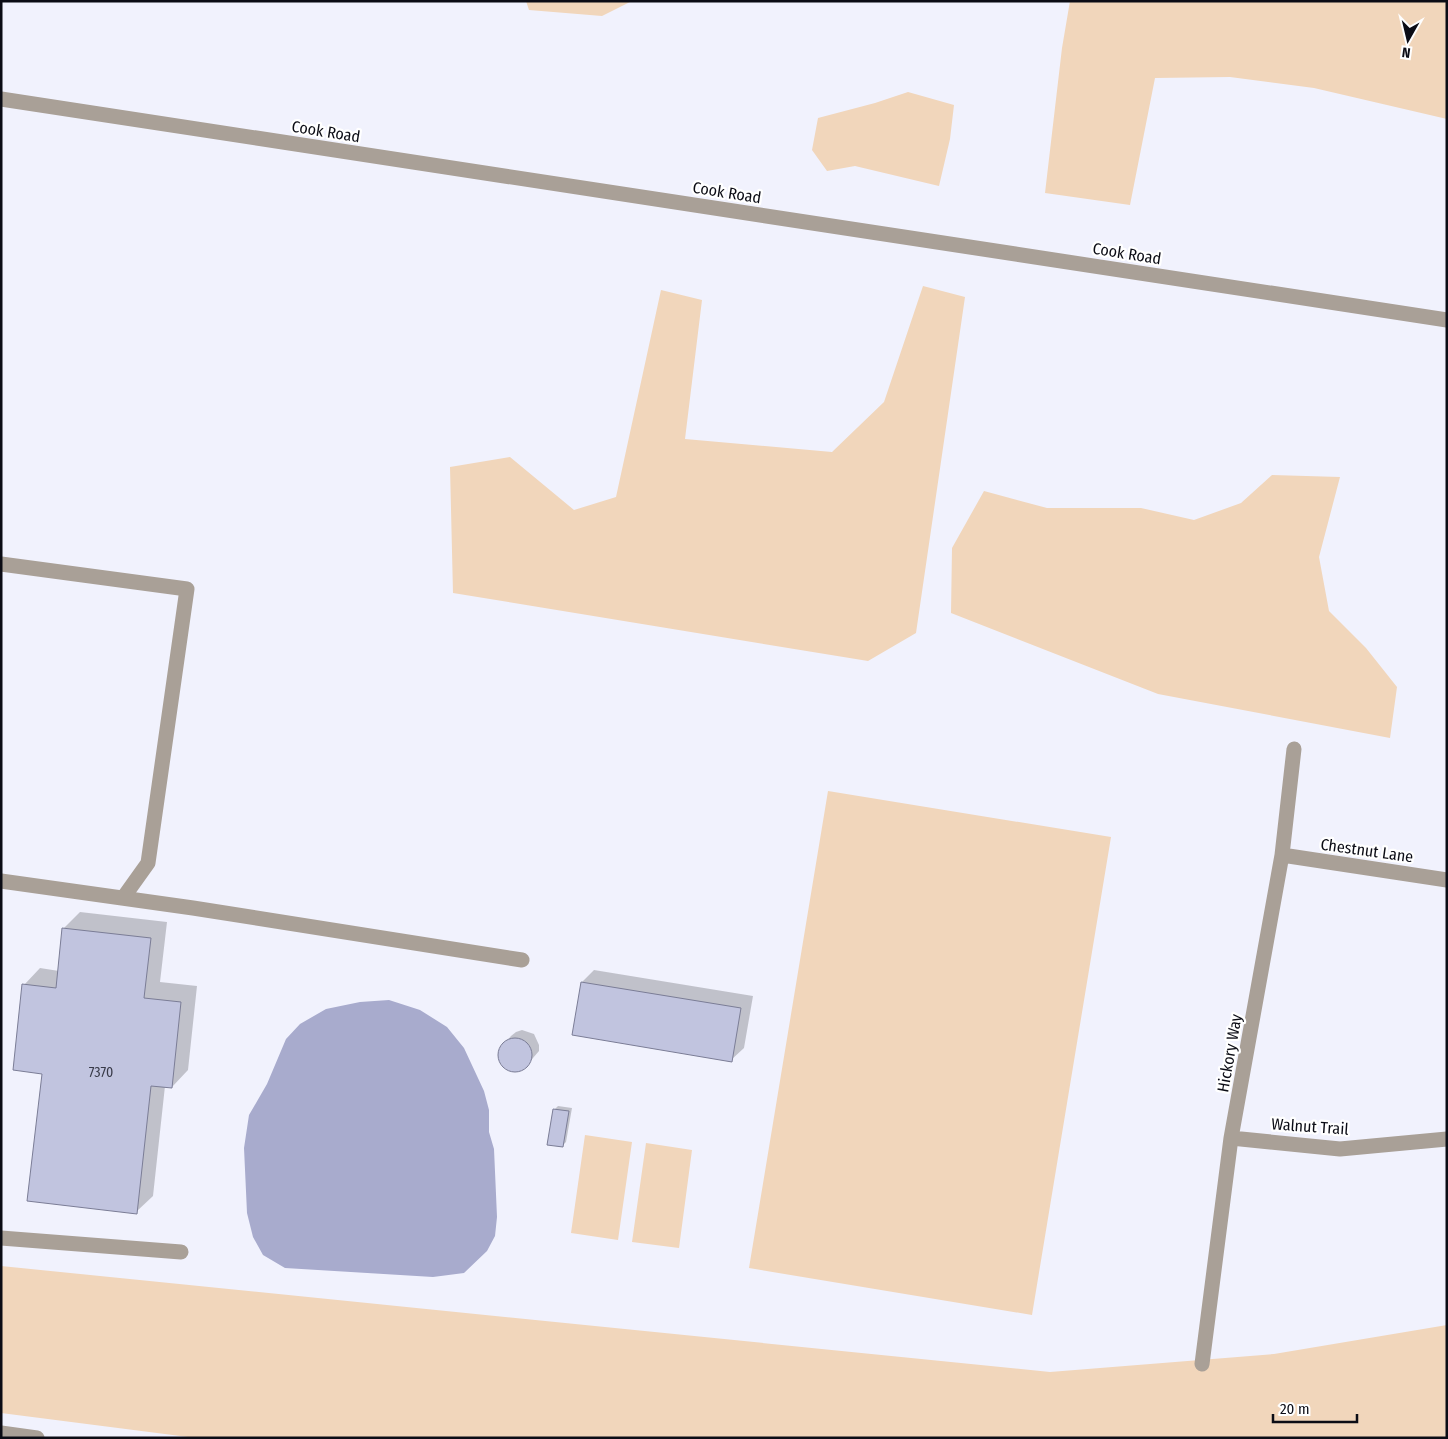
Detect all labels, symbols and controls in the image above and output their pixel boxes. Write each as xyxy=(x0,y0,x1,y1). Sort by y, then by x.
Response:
north arrow xyxy=(1383,15,1433,65)
text: N xyxy=(1401,43,1412,61)
street label: Cook Road xyxy=(290,117,361,146)
street label: Cook Road xyxy=(691,178,762,207)
street label: Cook Road xyxy=(1091,239,1162,268)
street label: Chestnut Lane xyxy=(1319,835,1415,866)
street label: Hickory Way xyxy=(1213,1012,1246,1094)
house number: 7370 xyxy=(89,1064,113,1081)
street label: Walnut Trail xyxy=(1271,1114,1349,1139)
scale bar xyxy=(1273,1392,1357,1424)
text: 20 m xyxy=(1280,1400,1310,1418)

